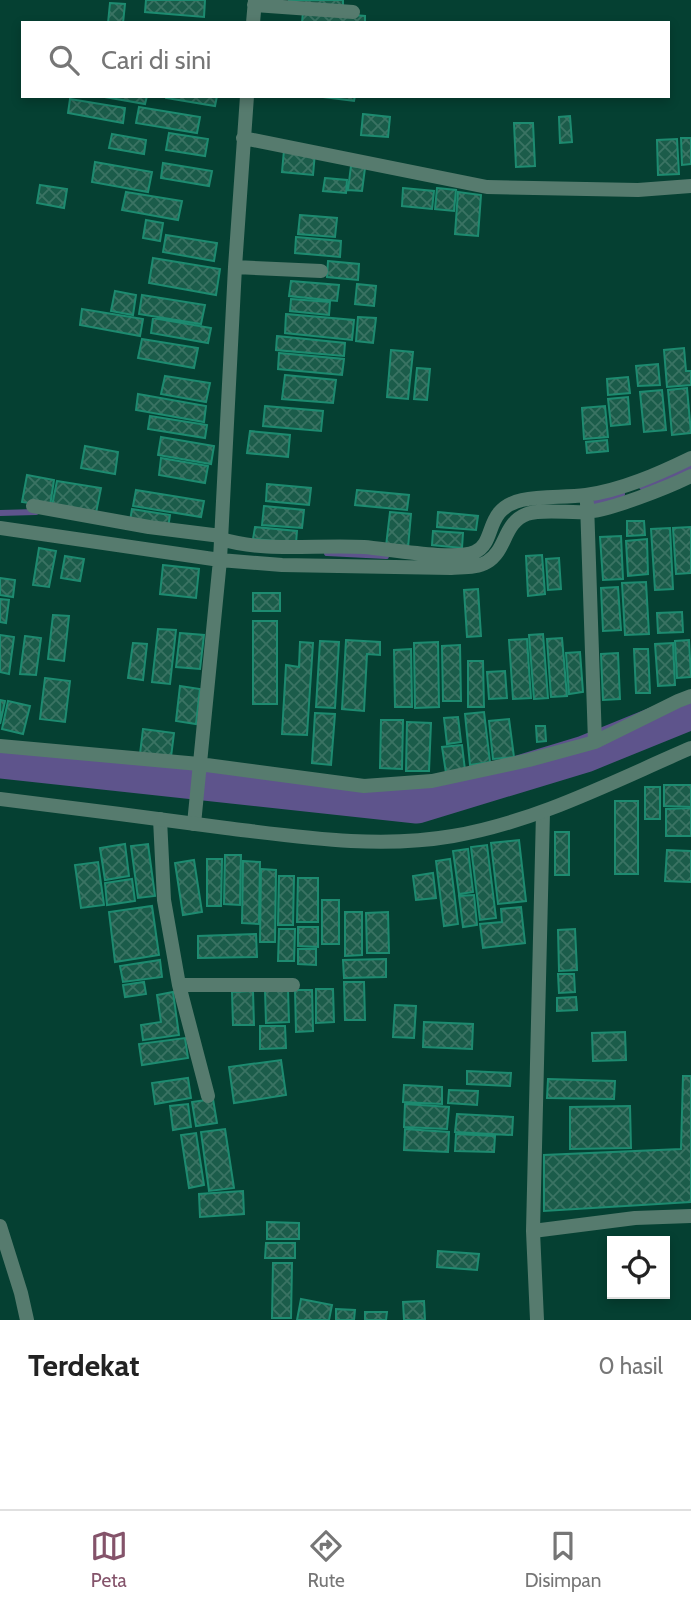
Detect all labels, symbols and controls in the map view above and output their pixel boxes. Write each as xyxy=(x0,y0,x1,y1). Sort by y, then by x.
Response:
search box xyxy=(21,21,670,98)
icon: search xyxy=(45,41,83,79)
text: Cari di sini xyxy=(101,44,211,76)
map controls xyxy=(607,1236,670,1299)
button: locate xyxy=(607,1236,670,1299)
text: Terdekat xyxy=(28,1347,140,1384)
text: 0 hasil xyxy=(598,1352,663,1380)
tab: Peta xyxy=(90,1527,128,1592)
tab: Rute xyxy=(307,1527,345,1592)
tab: Disimpan xyxy=(525,1527,601,1592)

